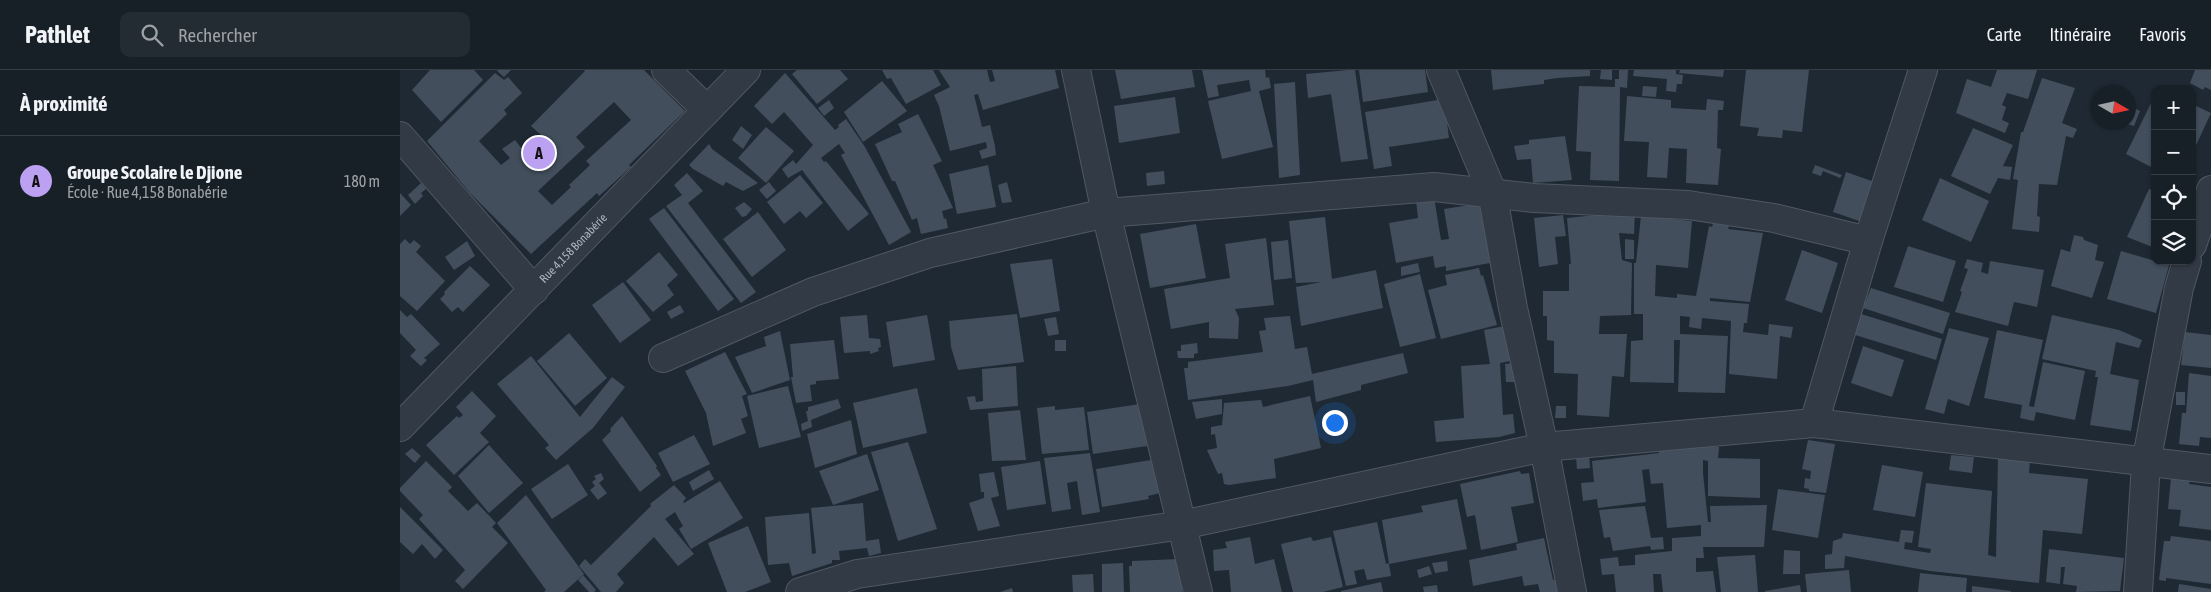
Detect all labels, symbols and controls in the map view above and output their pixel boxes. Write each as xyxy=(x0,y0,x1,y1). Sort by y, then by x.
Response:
search box xyxy=(120,12,470,57)
text: Pathlet xyxy=(25,21,90,48)
icon: search xyxy=(138,21,166,49)
text: Rechercher xyxy=(178,24,257,46)
text: Carte xyxy=(1987,24,2021,45)
text: Itinéraire xyxy=(2049,24,2111,45)
text: Favoris xyxy=(2139,24,2186,45)
north arrow xyxy=(2091,85,2136,130)
map controls xyxy=(2151,85,2196,265)
button: + xyxy=(2151,85,2196,130)
text: À proximité xyxy=(20,91,108,115)
button: − xyxy=(2151,130,2196,175)
pin: A xyxy=(523,134,555,172)
text: Groupe Scolaire le Djione xyxy=(67,161,242,183)
text: A xyxy=(32,172,40,190)
text: 180 m xyxy=(344,172,380,190)
button: locate xyxy=(2151,175,2196,220)
text: École · Rue 4,158 Bonabérie xyxy=(67,183,228,201)
street label: Rue 4,158 Bonabérie xyxy=(537,211,610,286)
button: layers xyxy=(2151,220,2196,265)
your location xyxy=(1322,410,1348,436)

